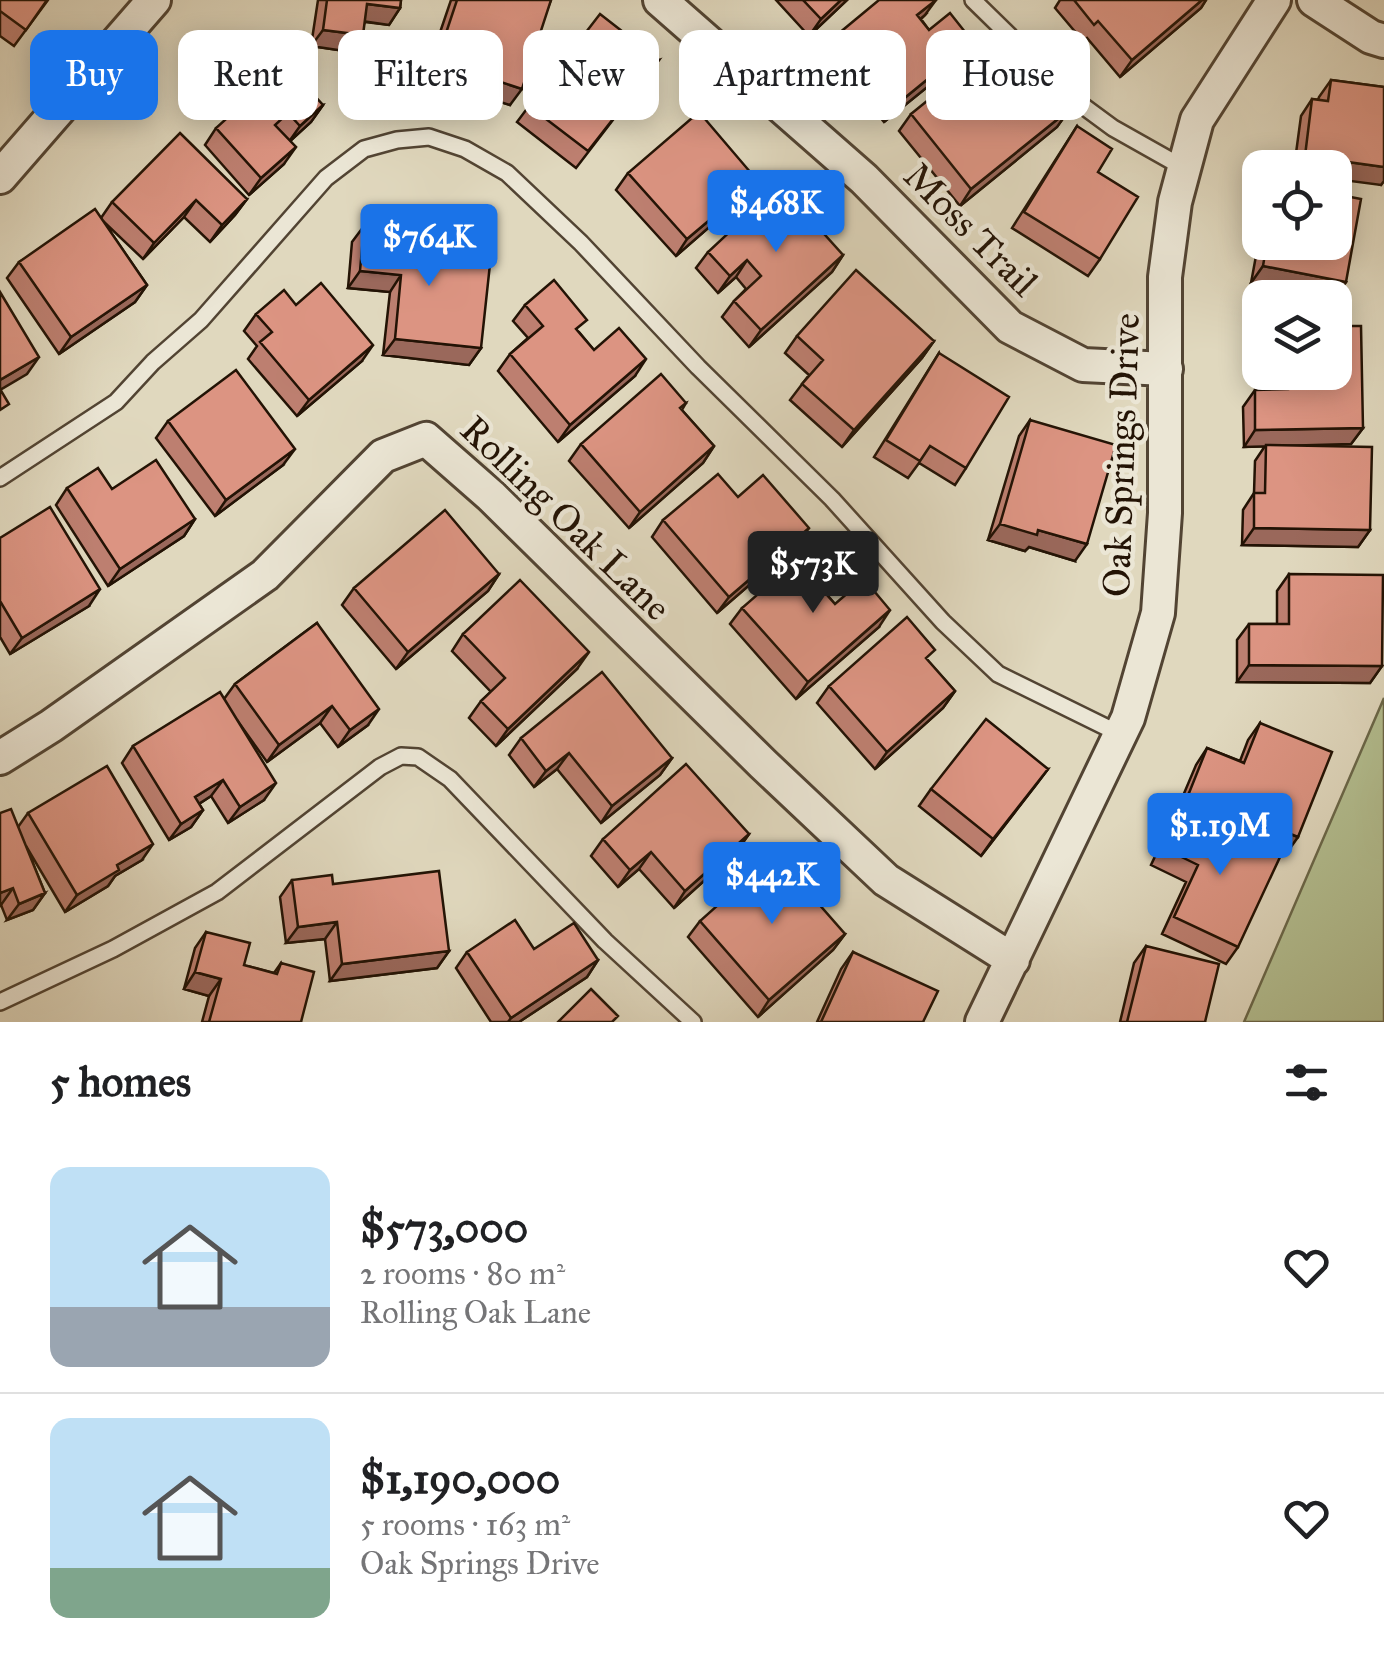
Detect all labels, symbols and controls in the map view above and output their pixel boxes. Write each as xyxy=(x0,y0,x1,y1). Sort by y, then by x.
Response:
chip: Buy xyxy=(30,30,158,120)
chip: Rent xyxy=(178,30,318,120)
chip: Filters xyxy=(338,30,503,120)
chip: New xyxy=(523,30,659,120)
chip: Apartment xyxy=(679,30,906,120)
chip: House xyxy=(926,30,1090,120)
map controls xyxy=(1242,150,1352,390)
button: locate xyxy=(1242,150,1352,260)
street label: Moss Trail xyxy=(895,153,1048,306)
pin: $468K xyxy=(706,170,846,255)
text: $468K xyxy=(729,183,823,222)
pin: $764K xyxy=(359,204,499,289)
text: $764K xyxy=(382,217,476,256)
button: layers xyxy=(1242,280,1352,390)
street label: Oak Springs Drive xyxy=(1093,312,1149,598)
street label: Rolling Oak Lane xyxy=(451,406,681,630)
pin: $573K xyxy=(743,531,883,616)
text: $573K xyxy=(770,544,856,583)
pin: $1.19M xyxy=(1139,793,1301,878)
text: $1.19M xyxy=(1169,806,1271,845)
pin: $442K xyxy=(702,842,842,927)
text: $442K xyxy=(725,855,819,894)
icon: filters xyxy=(1279,1055,1334,1110)
text: 5 homes xyxy=(50,1056,191,1108)
text: $573,000 xyxy=(360,1202,528,1254)
icon: home xyxy=(130,1207,250,1327)
icon: heart xyxy=(1279,1240,1334,1295)
text: 2 rooms · 80 m² xyxy=(360,1254,565,1293)
text: Rolling Oak Lane xyxy=(360,1293,591,1332)
text: $1,190,000 xyxy=(360,1453,560,1505)
icon: home xyxy=(130,1458,250,1578)
icon: heart xyxy=(1279,1491,1334,1546)
text: 5 rooms · 163 m² xyxy=(360,1505,570,1544)
text: Oak Springs Drive xyxy=(360,1544,600,1583)

